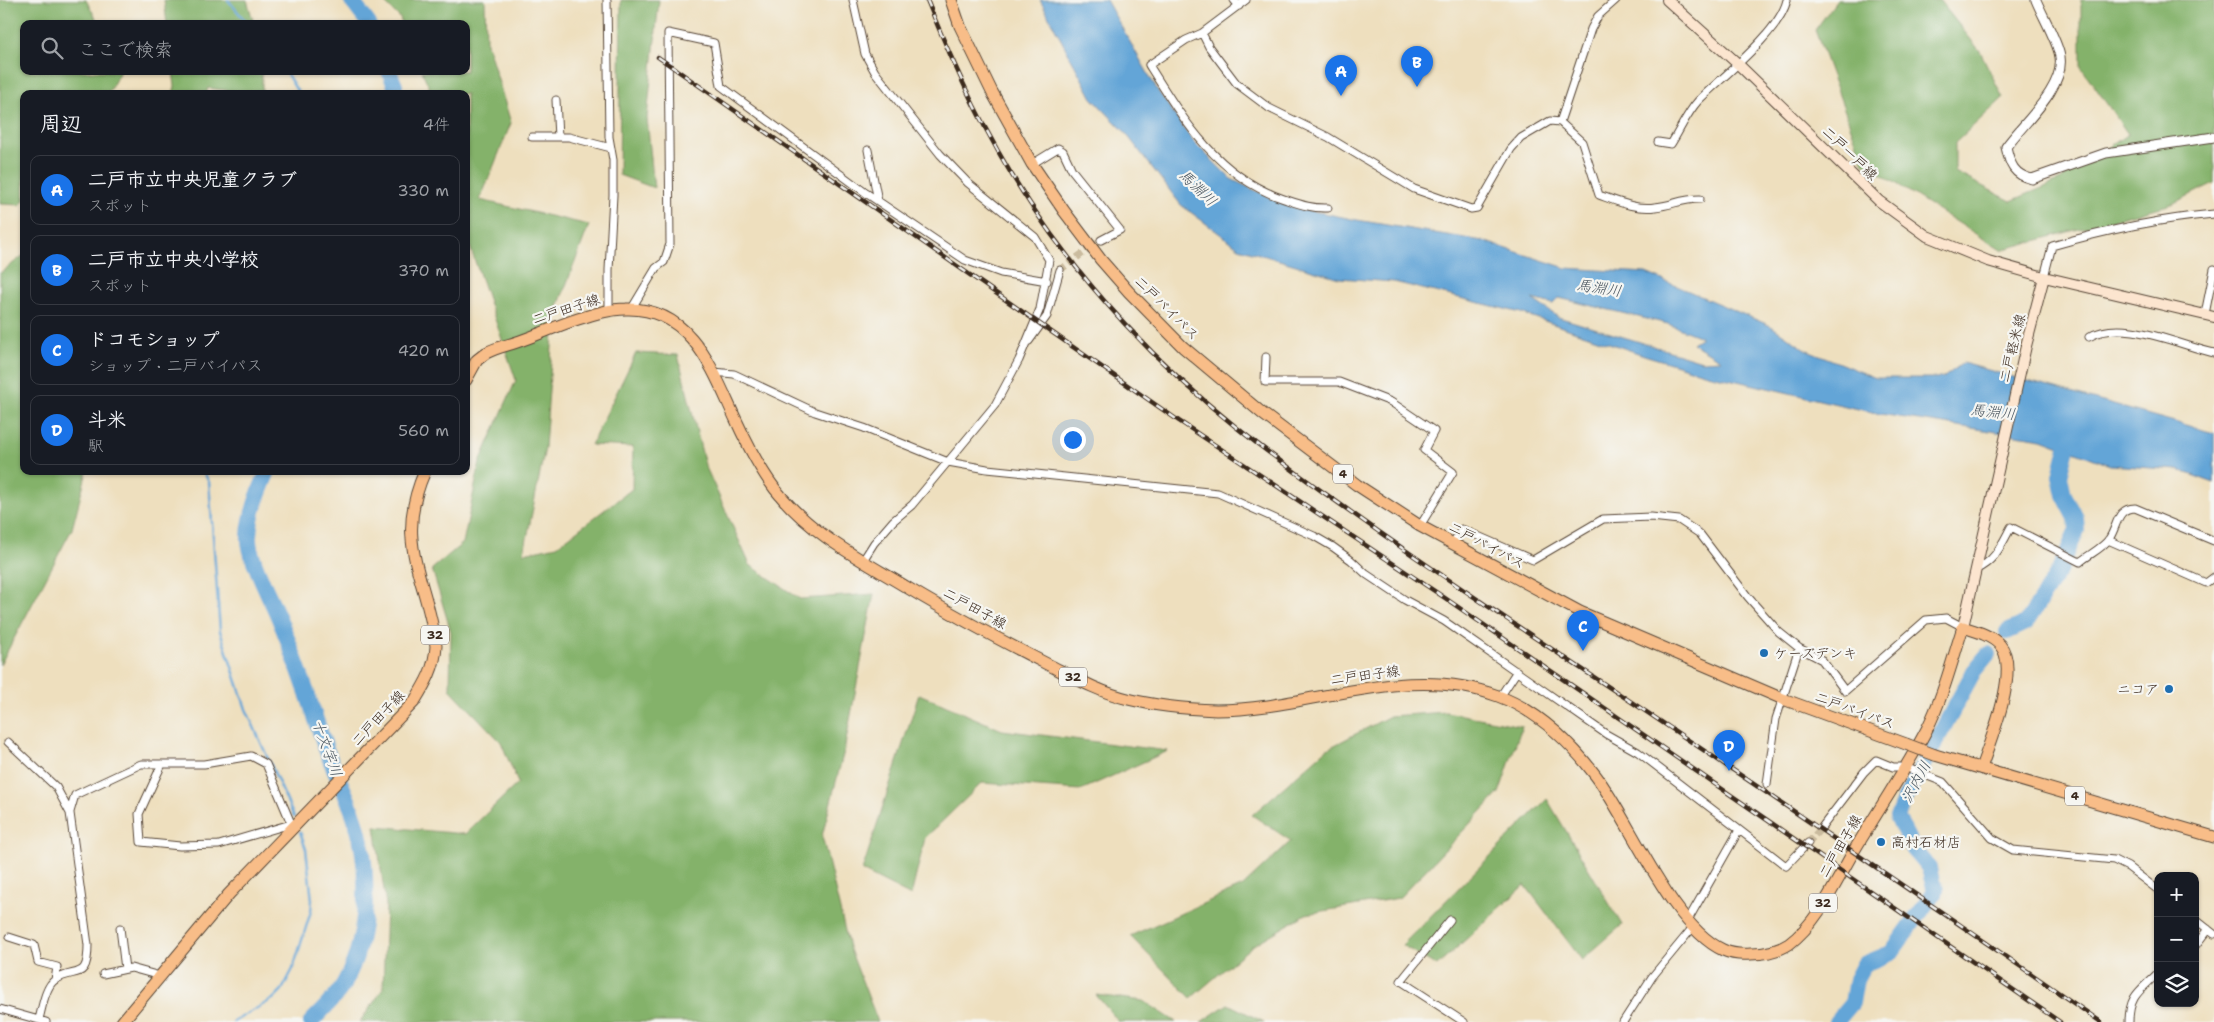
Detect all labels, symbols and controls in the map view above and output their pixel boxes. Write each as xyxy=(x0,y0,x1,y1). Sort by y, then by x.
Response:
search box xyxy=(20,20,470,75)
icon: search xyxy=(38,34,66,62)
text: ここで検索 xyxy=(78,37,173,62)
pin: B xyxy=(1401,46,1433,87)
pin: A xyxy=(1325,55,1357,96)
text: 周辺 xyxy=(40,110,82,138)
text: 4件 xyxy=(423,114,450,135)
street label: 二戸一戸線 xyxy=(1819,122,1881,184)
water label: 馬淵川 xyxy=(1175,165,1221,211)
text: 二戸市立中央児童クラブ xyxy=(88,167,297,192)
text: A xyxy=(51,180,63,201)
text: 330 m xyxy=(397,180,449,201)
text: スポット xyxy=(88,195,152,216)
text: 二戸市立中央小学校 xyxy=(88,247,259,272)
text: B xyxy=(52,260,62,281)
text: 370 m xyxy=(398,260,449,281)
street label: 二戸バイパス xyxy=(1131,272,1203,344)
text: スポット xyxy=(88,275,152,296)
water label: 馬淵川 xyxy=(1575,275,1623,301)
street label: 二戸田子線 xyxy=(530,290,602,328)
street label: 二戸軽米線 xyxy=(1995,312,2029,384)
text: ドコモショップ xyxy=(88,327,219,352)
text: C xyxy=(52,340,62,361)
text: 420 m xyxy=(398,340,449,361)
text: ショップ · 二戸バイパス xyxy=(88,355,262,376)
water label: 馬淵川 xyxy=(1970,400,2016,424)
text: 斗米 xyxy=(88,407,126,432)
text: D xyxy=(51,420,63,441)
text: 560 m xyxy=(398,420,449,441)
your location xyxy=(1060,427,1086,453)
text: 駅 xyxy=(88,435,104,456)
road number: 4 xyxy=(1333,464,1353,484)
street label: 二戸バイパス xyxy=(1446,517,1528,573)
street label: 二戸田子線 xyxy=(940,583,1010,633)
pin: C xyxy=(1567,610,1599,651)
road number: 32 xyxy=(421,626,449,644)
place label: ケーズデンキ xyxy=(1774,644,1857,662)
marker: ケーズデンキ xyxy=(1758,647,1770,659)
street label: 二戸田子線 xyxy=(1329,661,1401,689)
road number: 32 xyxy=(1059,668,1087,686)
place label: ニコア xyxy=(2117,680,2159,698)
marker: ニコア xyxy=(2163,683,2175,695)
street label: 二戸田子線 xyxy=(348,686,408,750)
street label: 二戸バイパス xyxy=(1813,687,1897,733)
water label: 十文字川 xyxy=(307,716,347,780)
pin: D xyxy=(1713,730,1745,771)
water label: 沢内川 xyxy=(1897,757,1935,807)
road number: 4 xyxy=(2065,786,2085,806)
street label: 二戸田子線 xyxy=(1815,811,1865,881)
place label: 高村石材店 xyxy=(1891,833,1961,851)
marker: 高村石材店 xyxy=(1875,836,1887,848)
map controls xyxy=(2154,872,2199,1007)
button: + xyxy=(2154,872,2199,917)
road number: 32 xyxy=(1809,894,1837,912)
button: − xyxy=(2154,917,2199,962)
button: layers xyxy=(2154,962,2199,1007)

